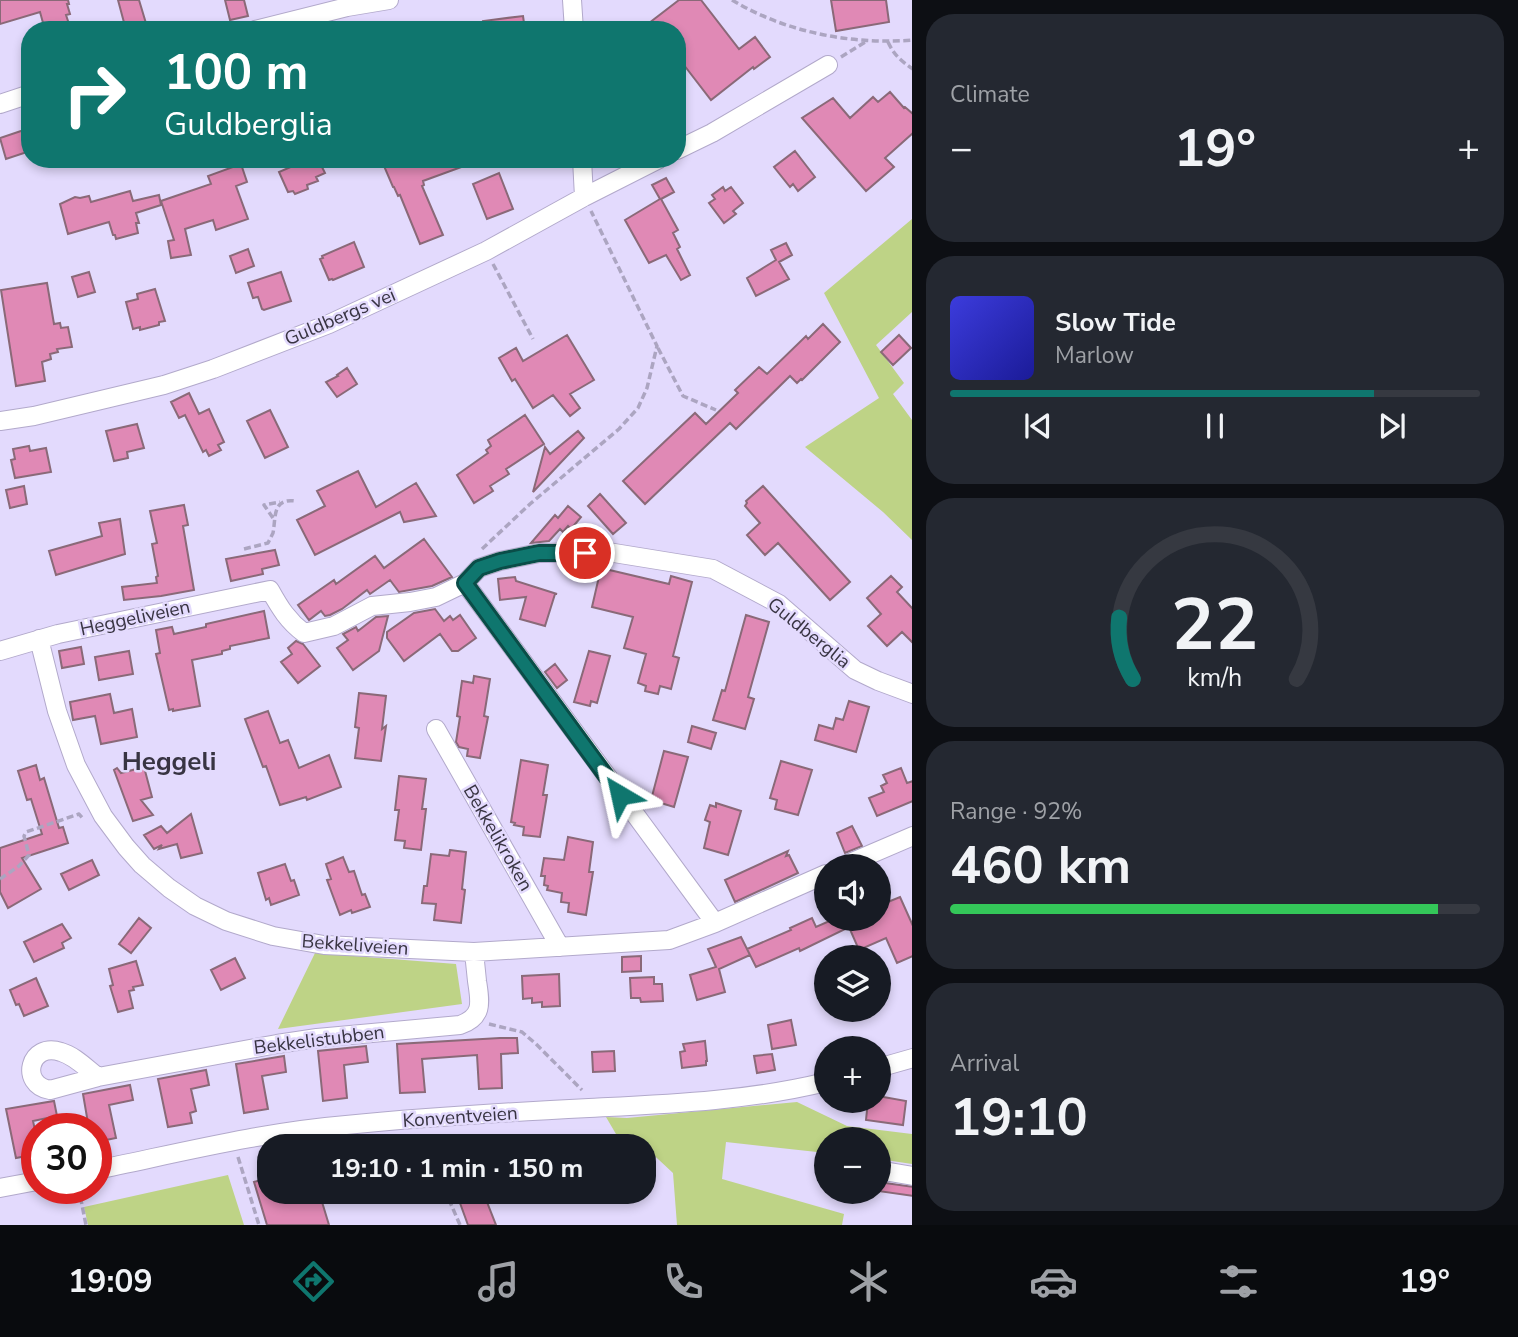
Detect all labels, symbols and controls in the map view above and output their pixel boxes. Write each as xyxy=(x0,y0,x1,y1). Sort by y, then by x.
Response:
text: 100 m xyxy=(164,39,308,106)
icon: right xyxy=(49,49,140,140)
text: Climate xyxy=(950,79,1030,110)
text: Guldberglia xyxy=(164,103,333,146)
text: 19° xyxy=(1174,113,1256,184)
text: − xyxy=(950,123,973,174)
text: + xyxy=(1457,123,1480,174)
street label: Guldbergs vei xyxy=(280,282,400,352)
text: Slow Tide xyxy=(1055,305,1176,340)
text: Marlow xyxy=(1055,340,1134,371)
icon: previous xyxy=(1019,407,1057,445)
icon: pause xyxy=(1196,407,1234,445)
icon: next xyxy=(1373,407,1411,445)
pin xyxy=(555,523,615,583)
icon: arrive xyxy=(566,534,604,572)
text: 22 xyxy=(1171,575,1259,675)
street label: Guldberglia xyxy=(762,591,856,675)
street label: Heggeliveien xyxy=(77,594,193,642)
text: km/h xyxy=(1187,660,1243,694)
district label: Heggeli xyxy=(122,744,216,779)
position arrow xyxy=(583,758,657,832)
street label: Bekkelikroken xyxy=(457,780,539,896)
text: Range · 92% xyxy=(950,796,1082,827)
text: 460 km xyxy=(950,830,1131,901)
map controls xyxy=(814,854,891,1204)
button: sound xyxy=(814,854,891,931)
street label: Bekkeliveien xyxy=(301,928,409,962)
button: layers xyxy=(814,945,891,1022)
street label: Bekkelistubben xyxy=(252,1019,386,1061)
button: + xyxy=(814,1036,891,1113)
text: Arrival xyxy=(950,1048,1019,1079)
text: 19:10 xyxy=(950,1082,1088,1153)
street label: Konventveien xyxy=(402,1100,518,1134)
speed limit sign: 30 xyxy=(21,1113,112,1204)
button: − xyxy=(814,1127,891,1204)
text: 19:10 · 1 min · 150 m xyxy=(330,1151,583,1186)
icon: directions xyxy=(289,1257,338,1306)
icon: music xyxy=(474,1257,523,1306)
icon: phone xyxy=(659,1257,708,1306)
icon: climate xyxy=(844,1257,893,1306)
icon: car xyxy=(1029,1257,1078,1306)
icon: filters xyxy=(1214,1257,1263,1306)
text: 19:09 xyxy=(68,1260,153,1303)
text: 19° xyxy=(1399,1260,1450,1303)

